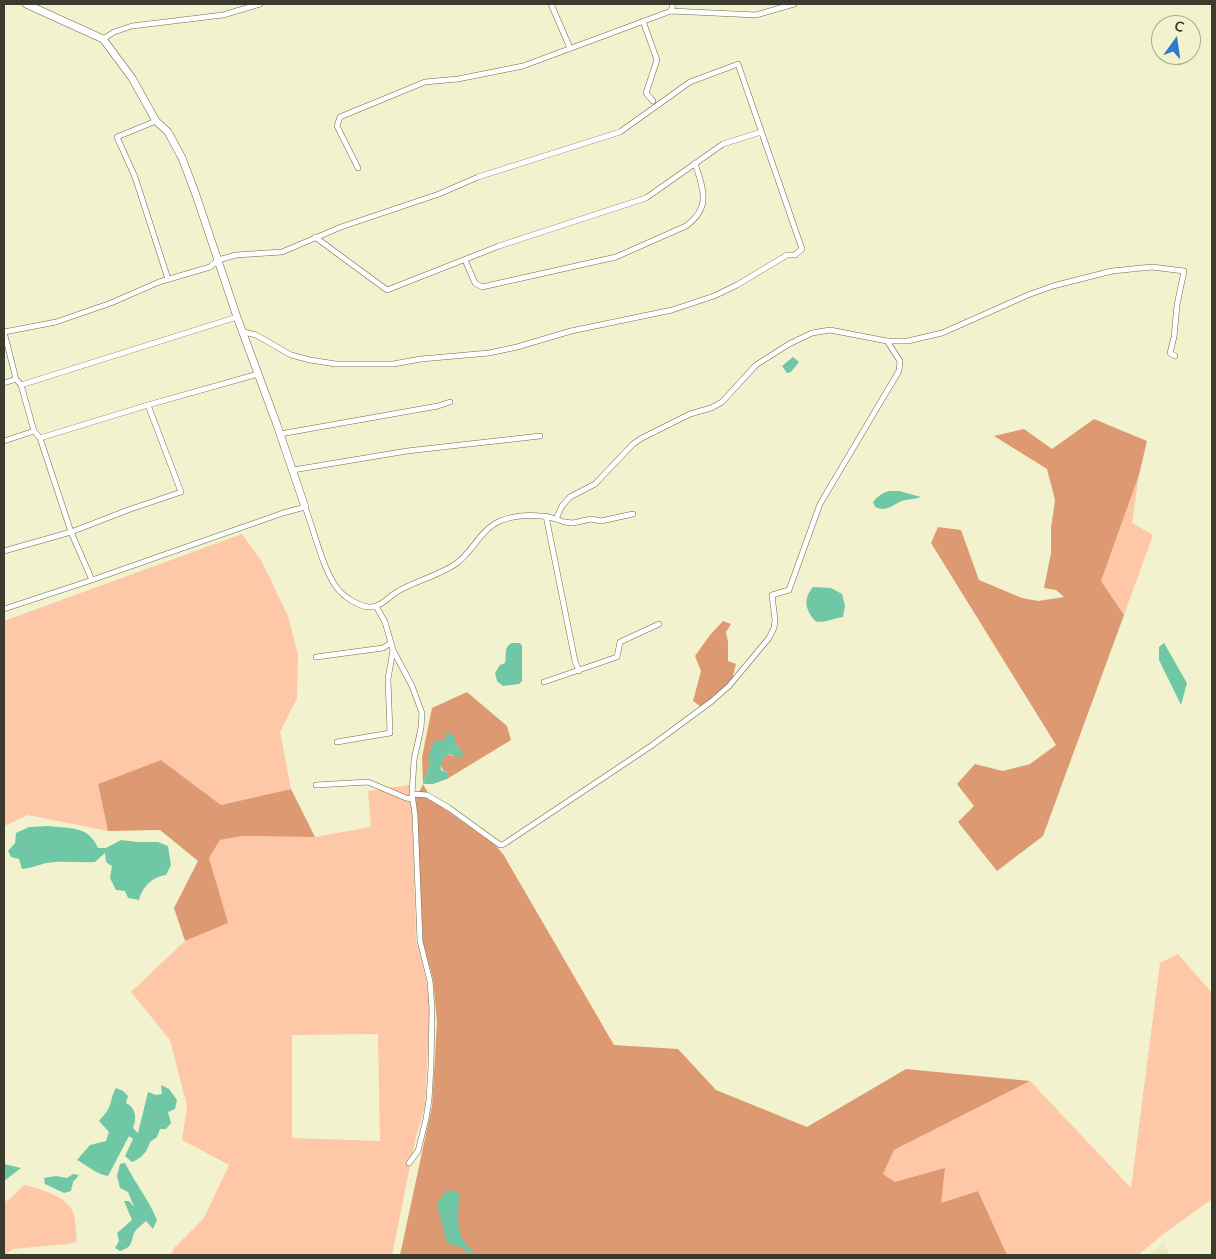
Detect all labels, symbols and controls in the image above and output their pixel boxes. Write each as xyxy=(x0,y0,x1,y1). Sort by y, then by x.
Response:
north arrow xyxy=(1151,15,1201,65)
text: С xyxy=(1173,17,1186,36)

